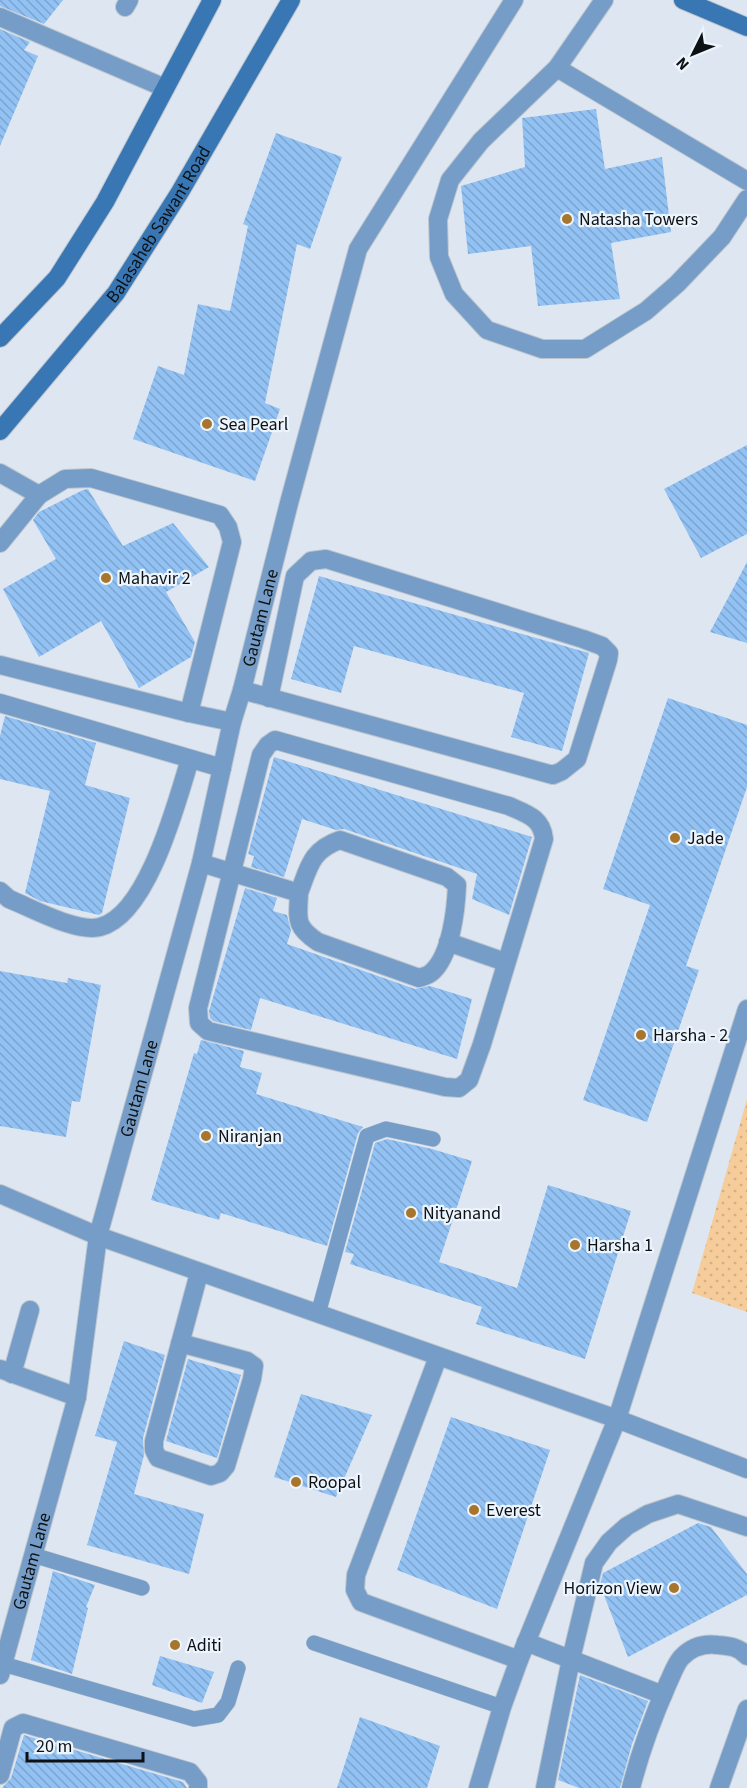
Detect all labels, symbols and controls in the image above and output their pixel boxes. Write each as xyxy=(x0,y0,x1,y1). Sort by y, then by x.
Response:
north arrow xyxy=(663,24,723,84)
text: N xyxy=(671,52,694,75)
street label: Balasaheb Sawant Road xyxy=(101,141,217,309)
place label: Natasha Towers xyxy=(579,207,698,232)
marker: Natasha Towers xyxy=(560,212,574,226)
place label: Sea Pearl xyxy=(219,412,288,437)
marker: Sea Pearl xyxy=(200,417,214,431)
place label: Mahavir 2 xyxy=(118,566,191,591)
street label: Gautam Lane xyxy=(236,566,285,670)
marker: Mahavir 2 xyxy=(99,571,113,585)
place label: Jade xyxy=(687,826,724,851)
marker: Jade xyxy=(668,831,682,845)
place label: Harsha - 2 xyxy=(653,1023,728,1048)
marker: Harsha - 2 xyxy=(634,1028,648,1042)
street label: Gautam Lane xyxy=(114,1037,165,1140)
place label: Niranjan xyxy=(218,1124,282,1149)
marker: Niranjan xyxy=(199,1129,213,1143)
place label: Nityanand xyxy=(423,1201,501,1226)
marker: Nityanand xyxy=(404,1206,418,1220)
place label: Harsha 1 xyxy=(587,1233,653,1258)
marker: Harsha 1 xyxy=(568,1238,582,1252)
place label: Roopal xyxy=(308,1470,361,1495)
marker: Roopal xyxy=(289,1475,303,1489)
place label: Everest xyxy=(486,1498,541,1523)
marker: Everest xyxy=(467,1503,481,1517)
street label: Gautam Lane xyxy=(7,1510,57,1613)
place label: Horizon View xyxy=(564,1576,662,1601)
marker: Horizon View xyxy=(667,1581,681,1595)
place label: Aditi xyxy=(187,1633,222,1658)
marker: Aditi xyxy=(168,1638,182,1652)
scale bar xyxy=(27,1725,142,1763)
text: 20 m xyxy=(36,1734,72,1759)

